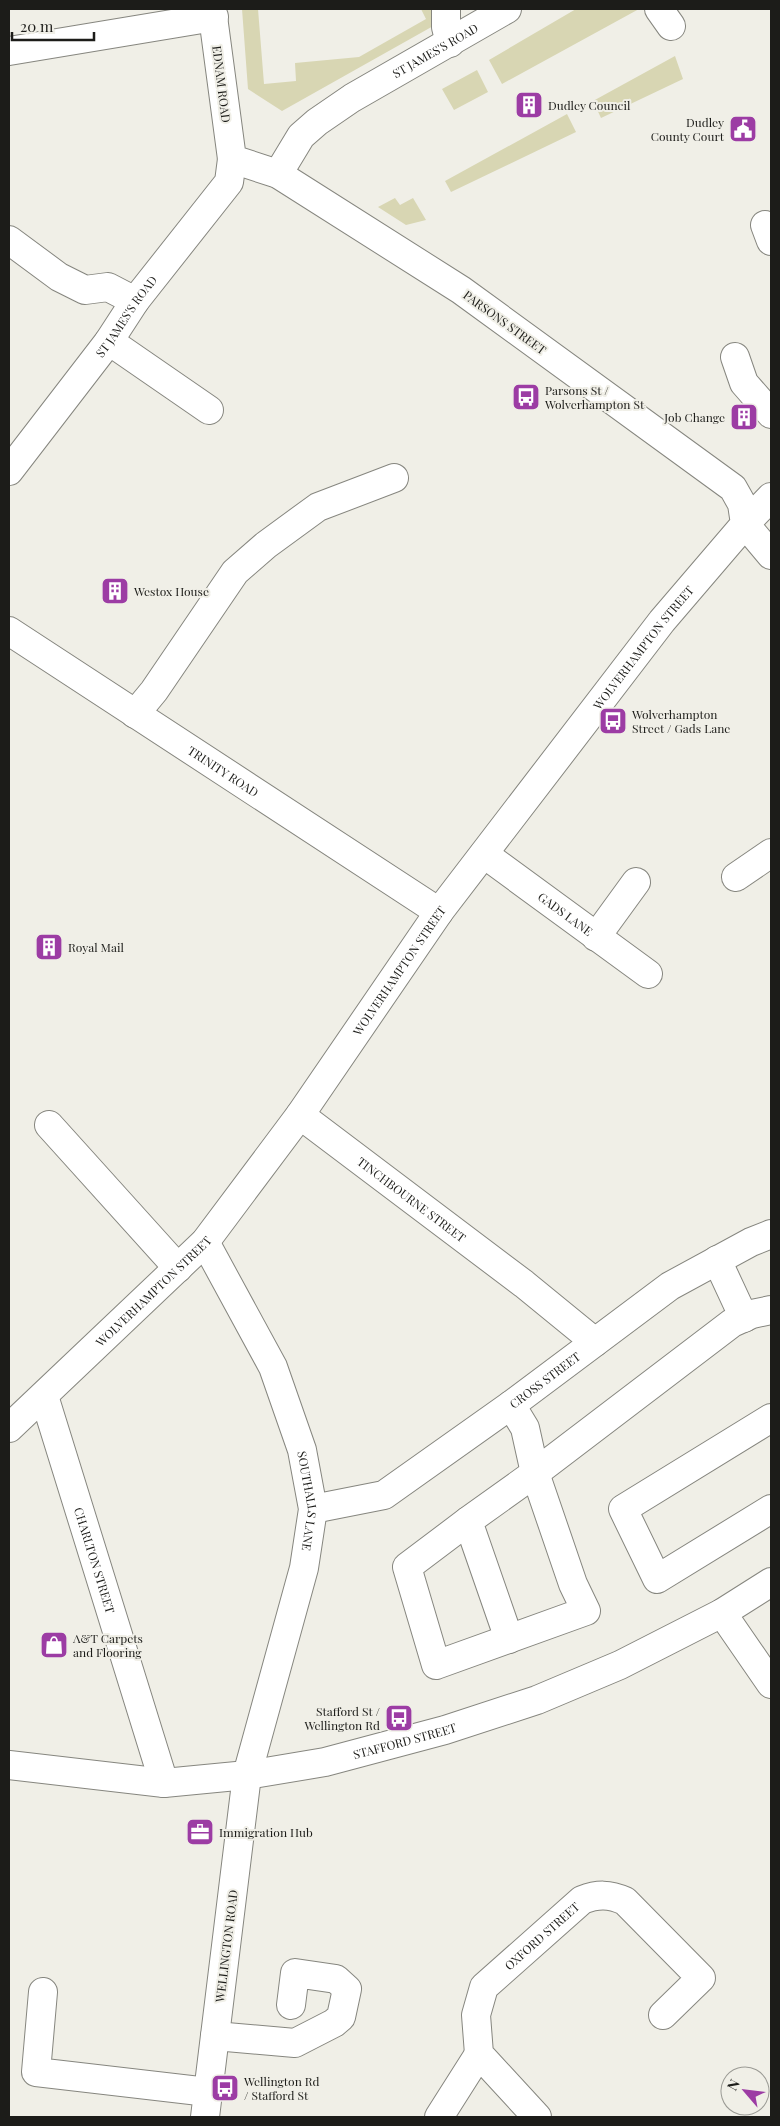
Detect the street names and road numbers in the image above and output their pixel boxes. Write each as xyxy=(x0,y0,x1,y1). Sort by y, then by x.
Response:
street label: ST JAMES'S ROAD xyxy=(389,19,481,81)
street label: EDNAM ROAD xyxy=(209,45,235,124)
street label: ST JAMES'S ROAD xyxy=(92,272,160,360)
street label: PARSONS STREET xyxy=(460,287,550,358)
street label: WOLVERHAMPTON STREET xyxy=(589,582,697,713)
street label: TRINITY ROAD xyxy=(185,742,262,800)
street label: GADS LANE xyxy=(535,888,596,939)
street label: WOLVERHAMPTON STREET xyxy=(348,902,449,1039)
street label: TINCHBOURNE STREET xyxy=(354,1153,470,1246)
street label: WOLVERHAMPTON STREET xyxy=(91,1232,215,1350)
street label: CROSS STREET xyxy=(506,1348,584,1412)
street label: SOUTHALLS LANE xyxy=(294,1450,321,1552)
street label: CHARLTON STREET xyxy=(71,1505,119,1616)
street label: STAFFORD STREET xyxy=(351,1719,459,1762)
street label: WELLINGTON ROAD xyxy=(211,1888,241,2004)
street label: OXFORD STREET xyxy=(501,1898,583,1973)

